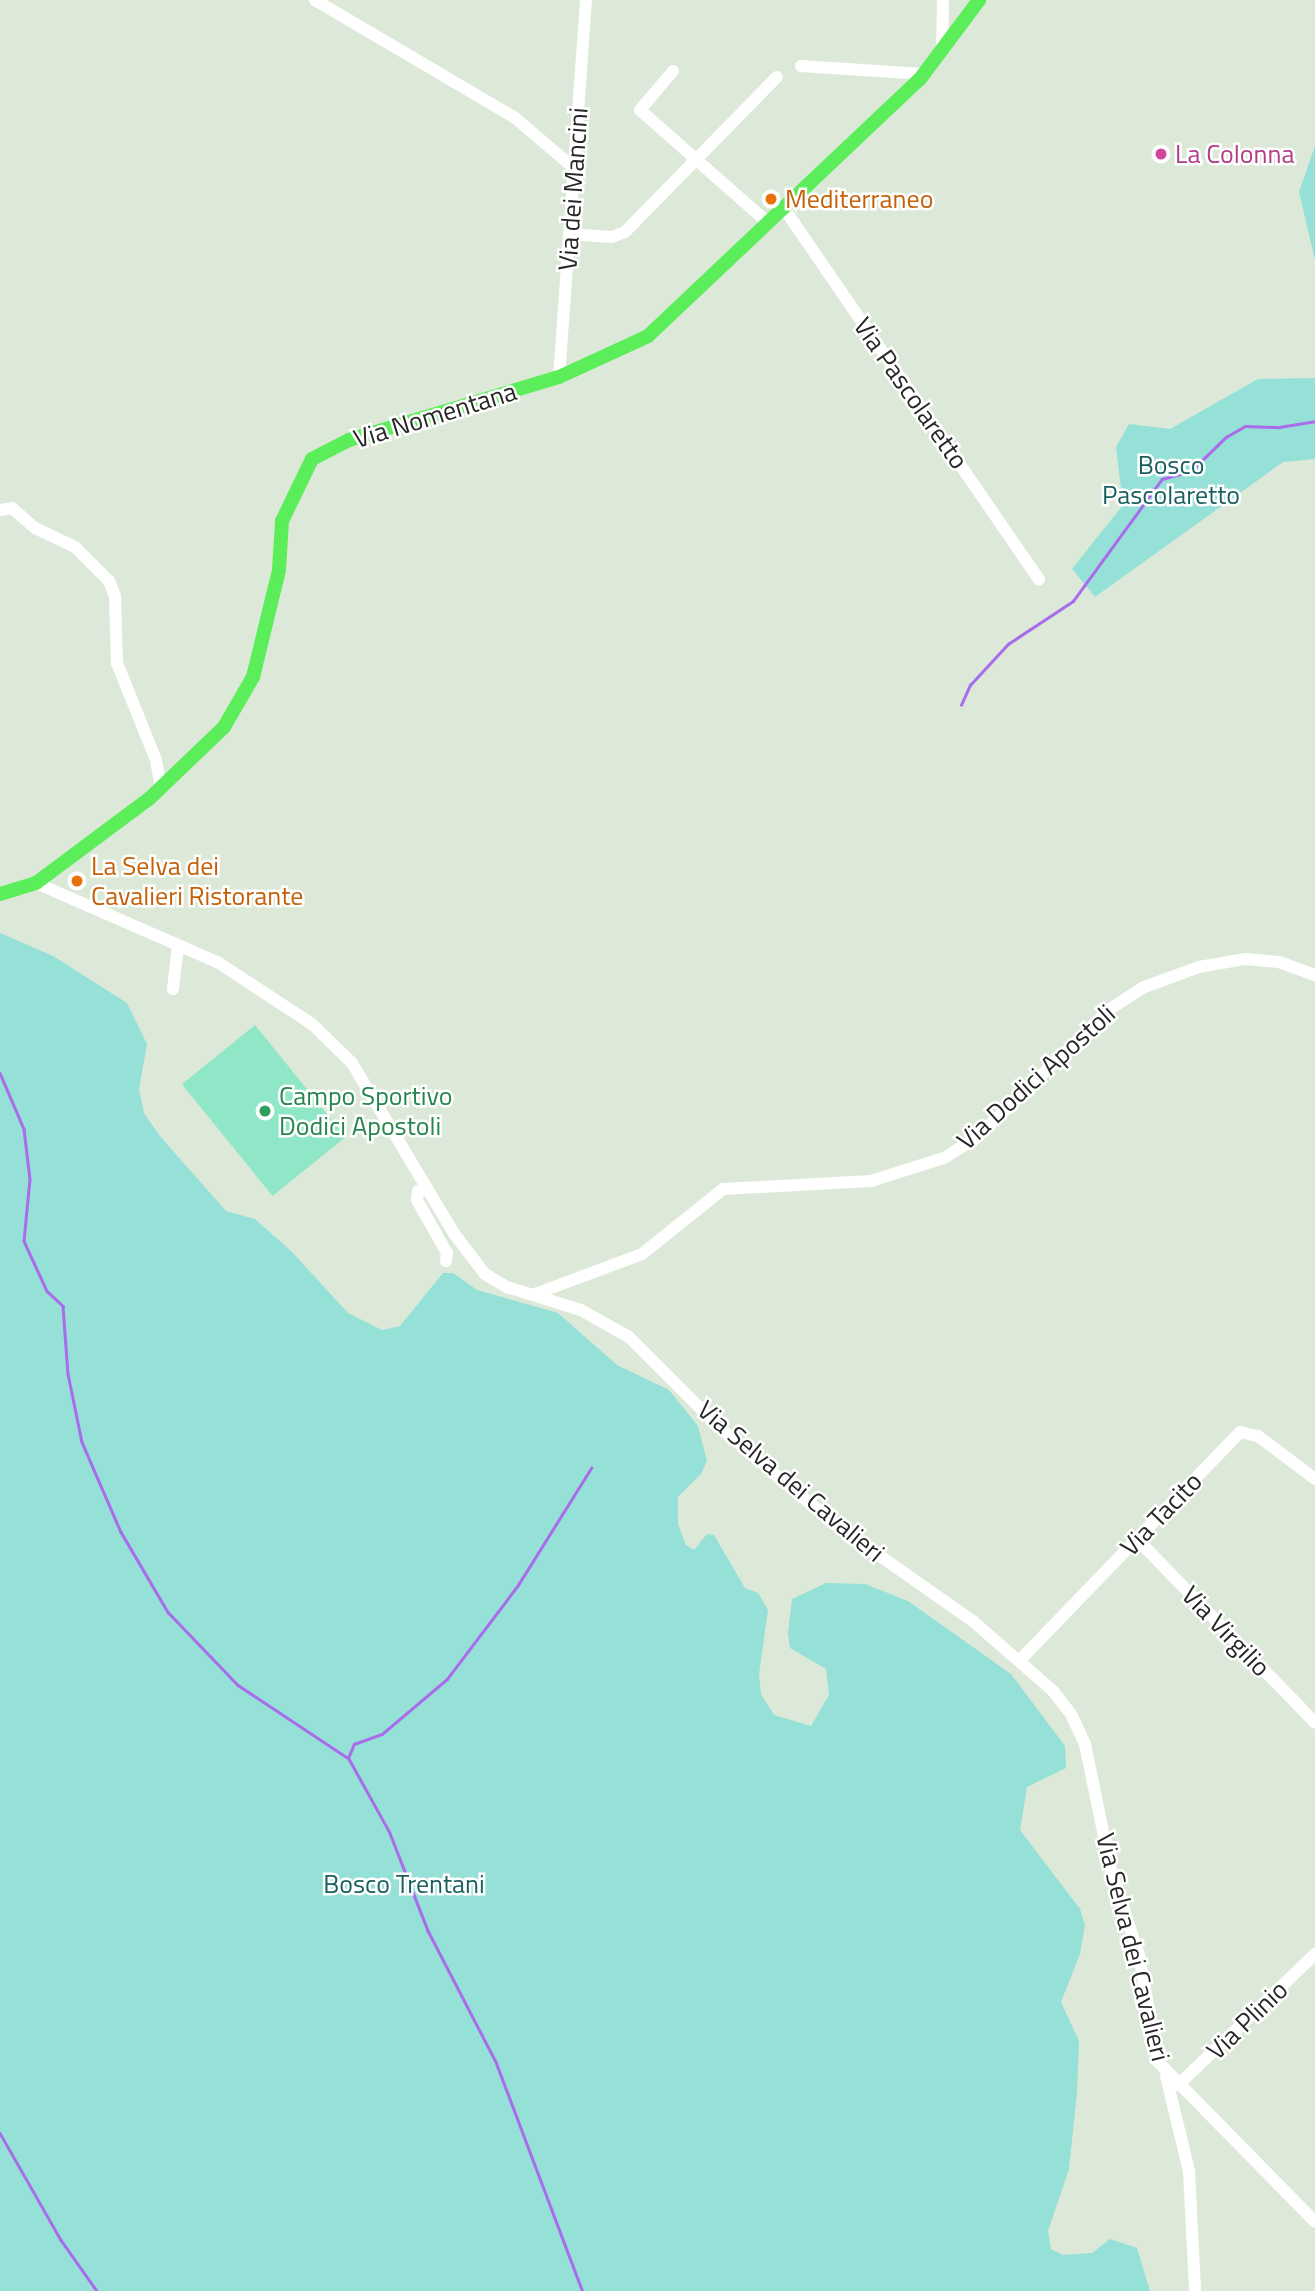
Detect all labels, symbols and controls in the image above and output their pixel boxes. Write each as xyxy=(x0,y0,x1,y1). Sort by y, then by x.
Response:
street label: Via dei Mancini xyxy=(552,106,594,272)
place label: La Colonna xyxy=(1175,138,1294,170)
marker: La Colonna xyxy=(1153,146,1169,162)
place label: Mediterraneo xyxy=(785,183,933,215)
marker: Mediterraneo xyxy=(763,191,779,207)
street label: Via Pascolaretto xyxy=(847,311,975,475)
street label: Via Nomentana xyxy=(350,375,520,455)
park label: Bosco Pascolaretto xyxy=(1102,449,1240,510)
place label: La Selva dei Cavalieri Ristorante xyxy=(91,850,303,912)
marker: La Selva dei Cavalieri Ristorante xyxy=(69,873,85,889)
street label: Via Dodici Apostoli xyxy=(951,998,1121,1156)
place label: Campo Sportivo Dodici Apostoli xyxy=(279,1080,452,1142)
marker: Campo Sportivo Dodici Apostoli xyxy=(257,1103,273,1119)
street label: Via Selva dei Cavalieri xyxy=(691,1394,891,1568)
street label: Via Tacito xyxy=(1114,1466,1208,1562)
street label: Via Virgilio xyxy=(1175,1579,1277,1683)
street label: Via Selva dei Cavalieri xyxy=(1090,1830,1176,2064)
park label: Bosco Trentani xyxy=(323,1868,485,1900)
street label: Via Plinio xyxy=(1200,1974,1294,2066)

